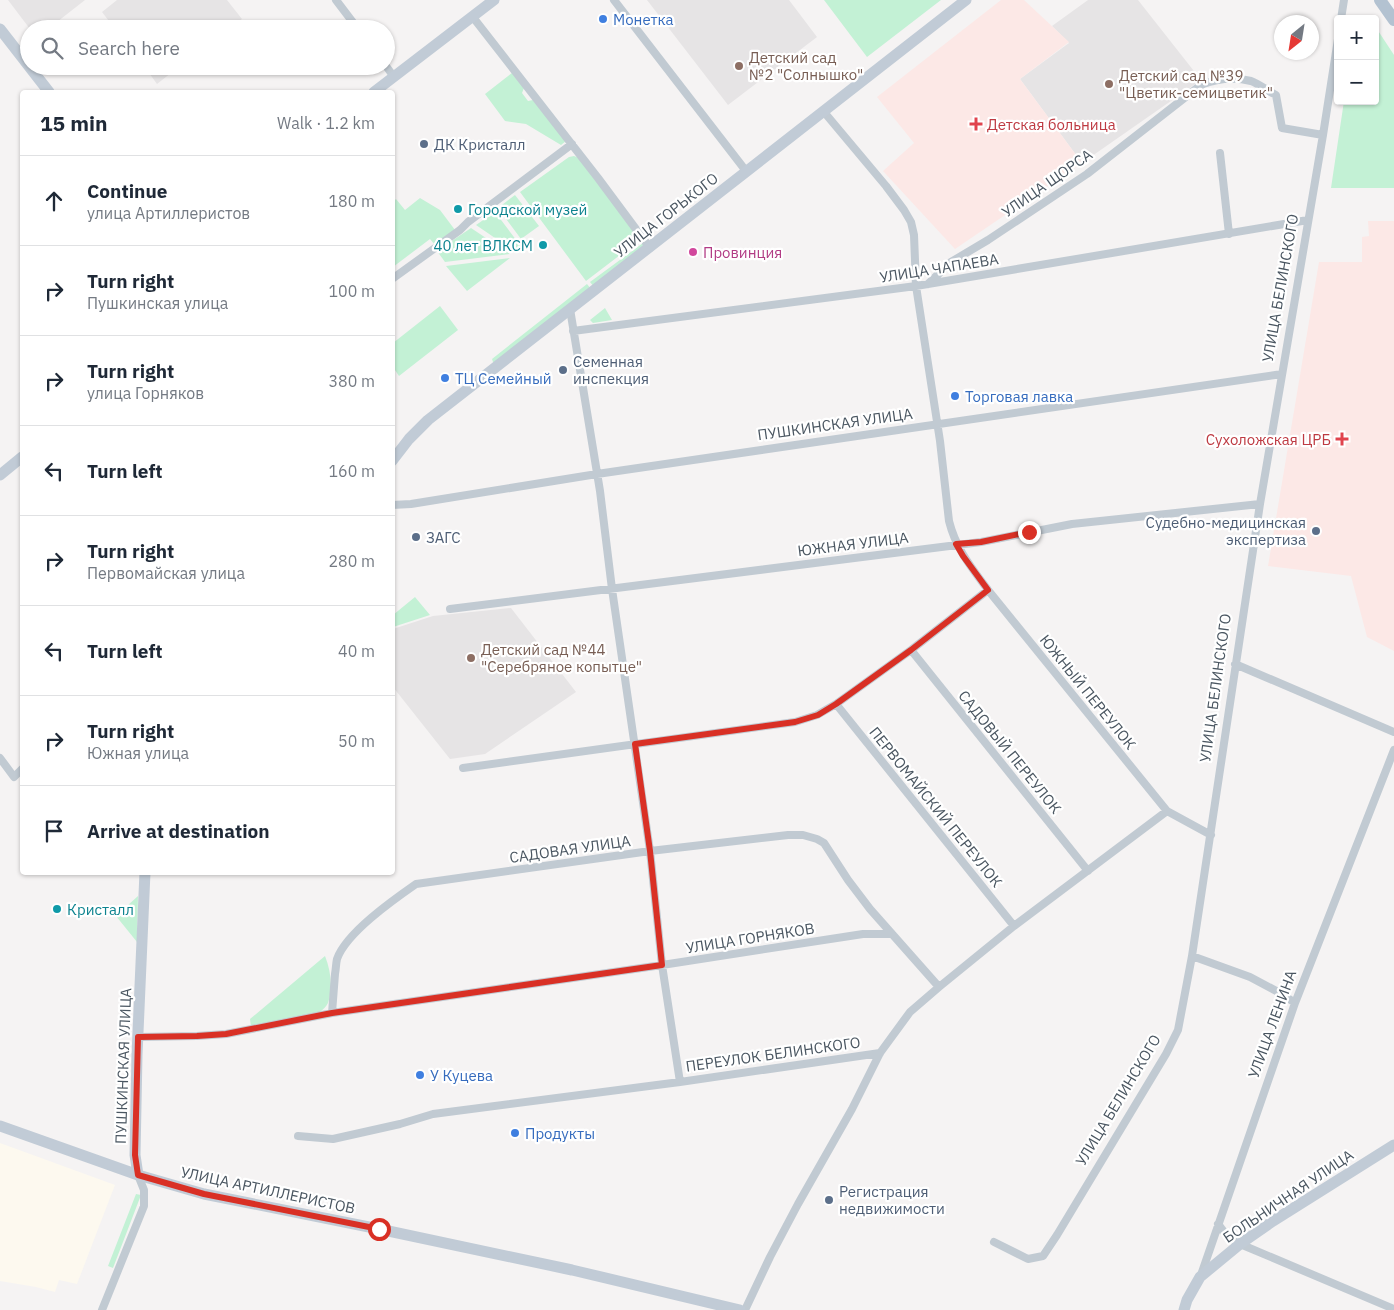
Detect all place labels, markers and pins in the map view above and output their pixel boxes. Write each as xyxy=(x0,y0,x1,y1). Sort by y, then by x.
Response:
place label: Монетка xyxy=(613,10,674,29)
marker: Монетка xyxy=(597,13,609,25)
place label: Детский сад №2 "Солнышко" xyxy=(749,48,863,84)
marker: Детский сад №2 "Солнышко" xyxy=(733,60,745,72)
place label: Детский сад №39 "Цветик-семицветик" xyxy=(1119,66,1273,102)
marker: Детский сад №39 "Цветик-семицветик" xyxy=(1103,78,1115,90)
place label: Детская больница xyxy=(987,115,1116,134)
marker: Детская больница xyxy=(969,117,983,131)
place label: ДК Кристалл xyxy=(434,135,525,154)
marker: ДК Кристалл xyxy=(418,138,430,150)
place label: Городской музей xyxy=(468,200,587,219)
marker: Городской музей xyxy=(452,203,464,215)
place label: 40 лет ВЛКСМ xyxy=(433,236,533,255)
marker: 40 лет ВЛКСМ xyxy=(537,239,549,251)
place label: Провинция xyxy=(703,243,782,262)
marker: Провинция xyxy=(687,246,699,258)
place label: Семенная инспекция xyxy=(573,352,649,388)
marker: Семенная инспекция xyxy=(557,364,569,376)
place label: ТЦ Семейный xyxy=(455,369,552,388)
marker: ТЦ Семейный xyxy=(439,372,451,384)
place label: Торговая лавка xyxy=(965,387,1073,406)
marker: Торговая лавка xyxy=(949,390,961,402)
place label: Сухоложская ЦРБ xyxy=(1206,430,1331,449)
marker: Сухоложская ЦРБ xyxy=(1335,432,1349,446)
place label: Судебно-медицинская экспертиза xyxy=(1146,513,1306,549)
marker: Судебно-медицинская экспертиза xyxy=(1310,525,1322,537)
place label: ЗАГС xyxy=(426,528,461,547)
marker: ЗАГС xyxy=(410,531,422,543)
place label: Детский сад №44 "Серебряное копытце" xyxy=(481,640,642,676)
marker: Детский сад №44 "Серебряное копытце" xyxy=(465,652,477,664)
place label: Кристалл xyxy=(67,900,134,919)
marker: Кристалл xyxy=(51,903,63,915)
place label: У Куцева xyxy=(430,1066,493,1085)
marker: У Куцева xyxy=(414,1069,426,1081)
place label: Продукты xyxy=(525,1124,595,1143)
marker: Продукты xyxy=(509,1127,521,1139)
place label: Регистрация недвижимости xyxy=(839,1182,945,1218)
marker: Регистрация недвижимости xyxy=(823,1194,835,1206)

